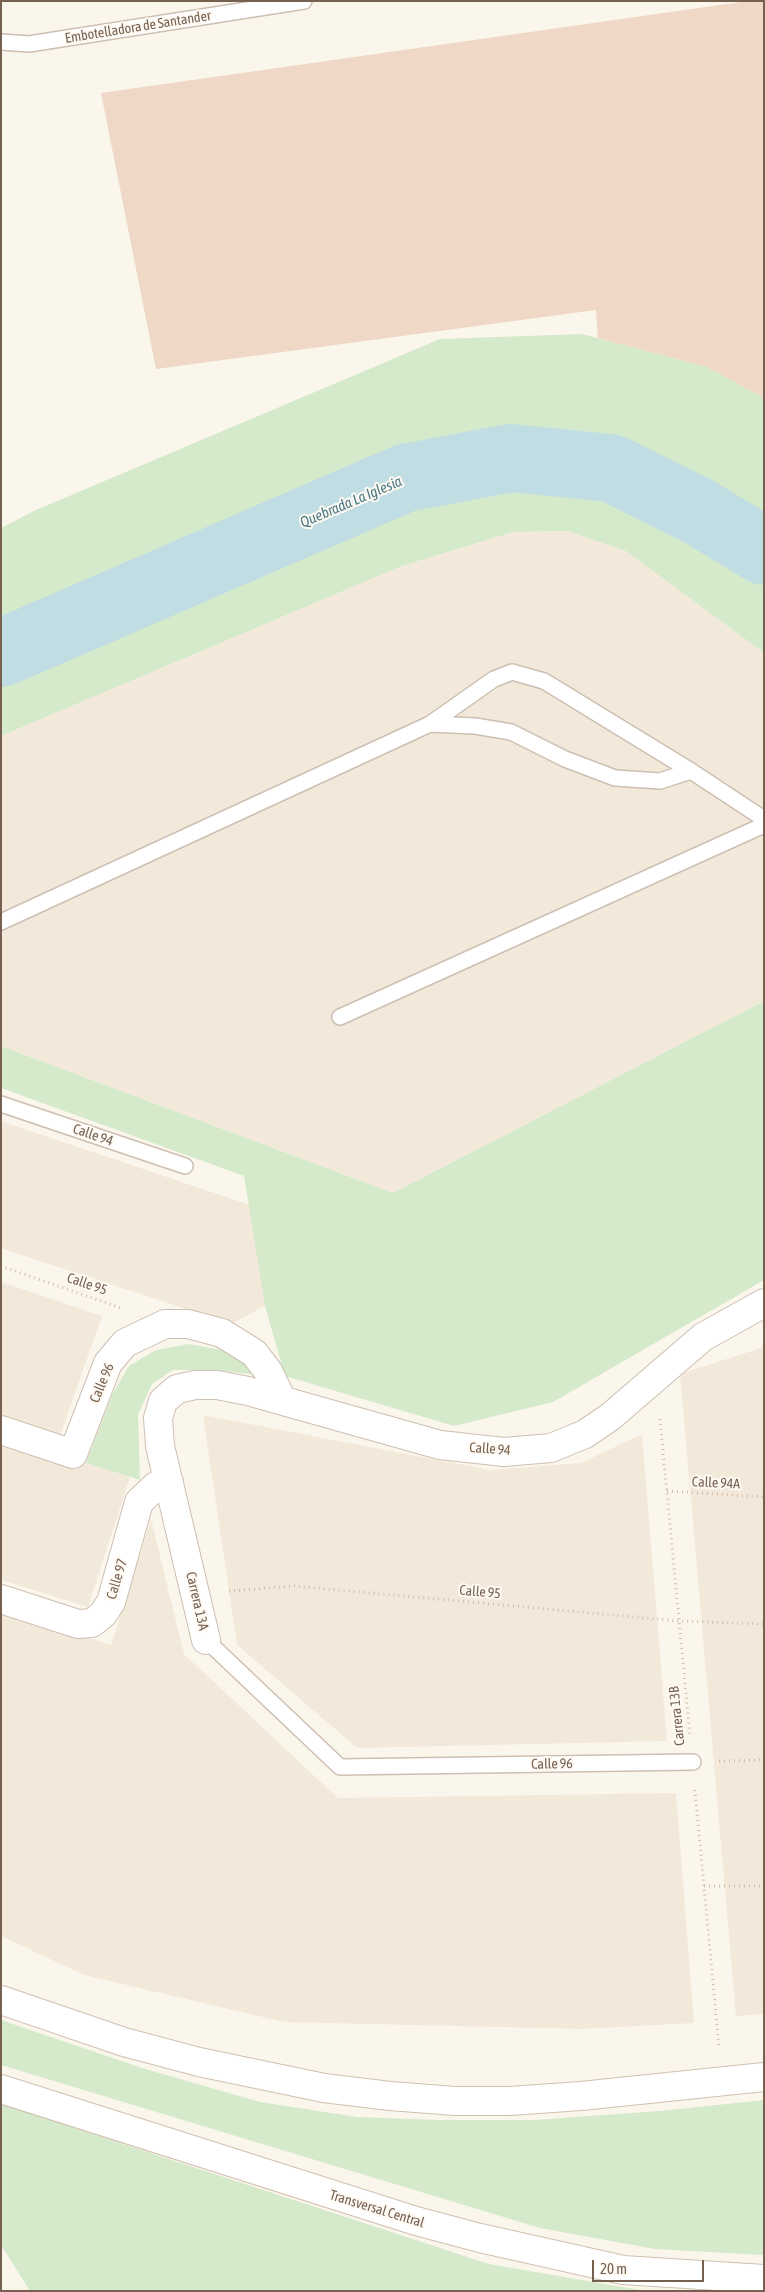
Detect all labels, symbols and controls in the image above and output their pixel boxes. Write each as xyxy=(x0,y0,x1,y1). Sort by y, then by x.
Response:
street label: Embotelladora de Santander xyxy=(64,7,212,47)
water label: Quebrada La Iglesia xyxy=(297,472,405,532)
street label: Calle 94 xyxy=(71,1120,115,1150)
street label: Calle 95 xyxy=(65,1269,109,1299)
street label: Calle 96 xyxy=(86,1361,118,1405)
street label: Calle 94 xyxy=(469,1439,511,1459)
street label: Calle 94A xyxy=(691,1473,741,1493)
street label: Calle 97 xyxy=(103,1557,131,1601)
street label: Carrera 13A xyxy=(182,1570,212,1632)
street label: Calle 95 xyxy=(459,1582,501,1602)
street label: Carrera 13B xyxy=(666,1686,688,1746)
street label: Calle 96 xyxy=(531,1755,573,1773)
street label: Transversal Central xyxy=(328,2187,426,2231)
scale bar xyxy=(595,2250,708,2282)
text: 20 m xyxy=(600,2260,627,2277)

